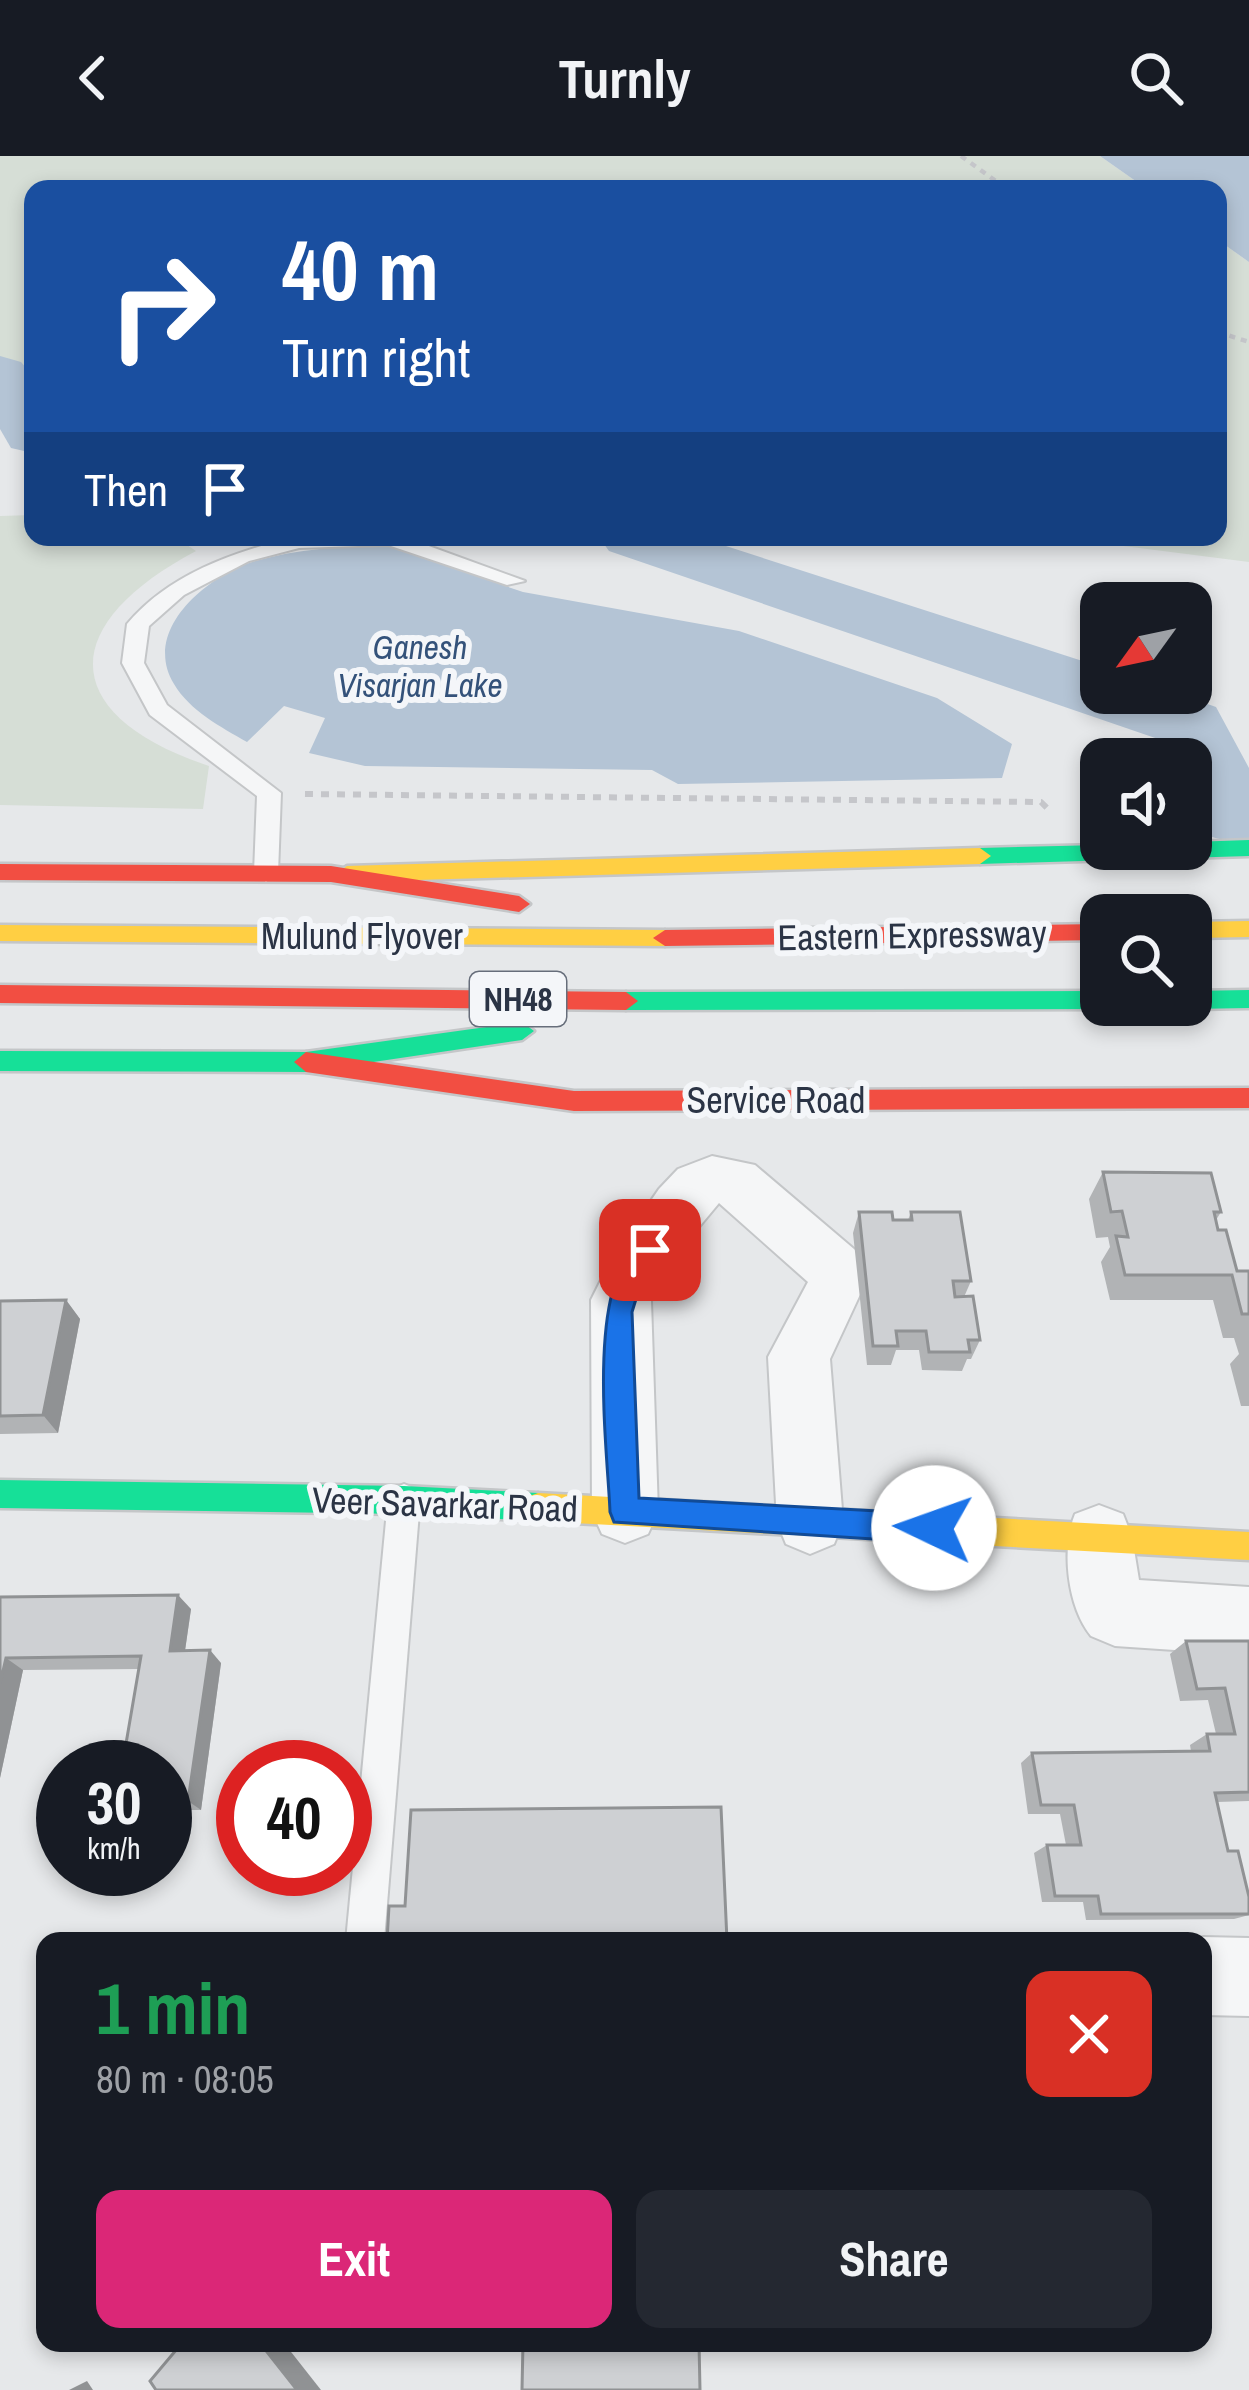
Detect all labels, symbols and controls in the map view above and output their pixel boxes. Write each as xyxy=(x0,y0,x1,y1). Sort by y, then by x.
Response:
text: Turnly xyxy=(558,42,691,115)
icon: back xyxy=(60,45,126,111)
icon: search xyxy=(1123,45,1189,111)
text: 40 m xyxy=(282,213,439,326)
icon: right xyxy=(84,228,240,384)
text: Turn right xyxy=(282,321,470,394)
icon: arrive xyxy=(192,456,258,522)
text: Then xyxy=(84,459,168,520)
north arrow xyxy=(1080,582,1212,714)
map controls xyxy=(1080,582,1212,1026)
water label: Ganesh Visarjan Lake xyxy=(338,625,502,707)
button: sound xyxy=(1080,738,1212,870)
button: search xyxy=(1080,894,1212,1026)
street label: Eastern Expressway xyxy=(777,909,1047,961)
street label: Mulund Flyover xyxy=(261,912,463,960)
road number: NH48 xyxy=(470,972,566,1026)
street label: Service Road xyxy=(687,1076,865,1124)
pin xyxy=(599,1199,701,1301)
icon: arrive xyxy=(617,1217,683,1283)
position arrow xyxy=(871,1465,997,1591)
street label: Veer Savarkar Road xyxy=(311,1475,579,1533)
speed limit sign: 40 xyxy=(216,1740,372,1896)
text: 30 xyxy=(87,1762,141,1843)
text: km/h xyxy=(87,1828,141,1868)
text: 1 min xyxy=(96,1959,250,2056)
button: close xyxy=(1026,1971,1152,2097)
text: 80 m · 08:05 xyxy=(96,2053,274,2105)
button: Exit xyxy=(96,2190,612,2328)
button: Share xyxy=(636,2190,1152,2328)

